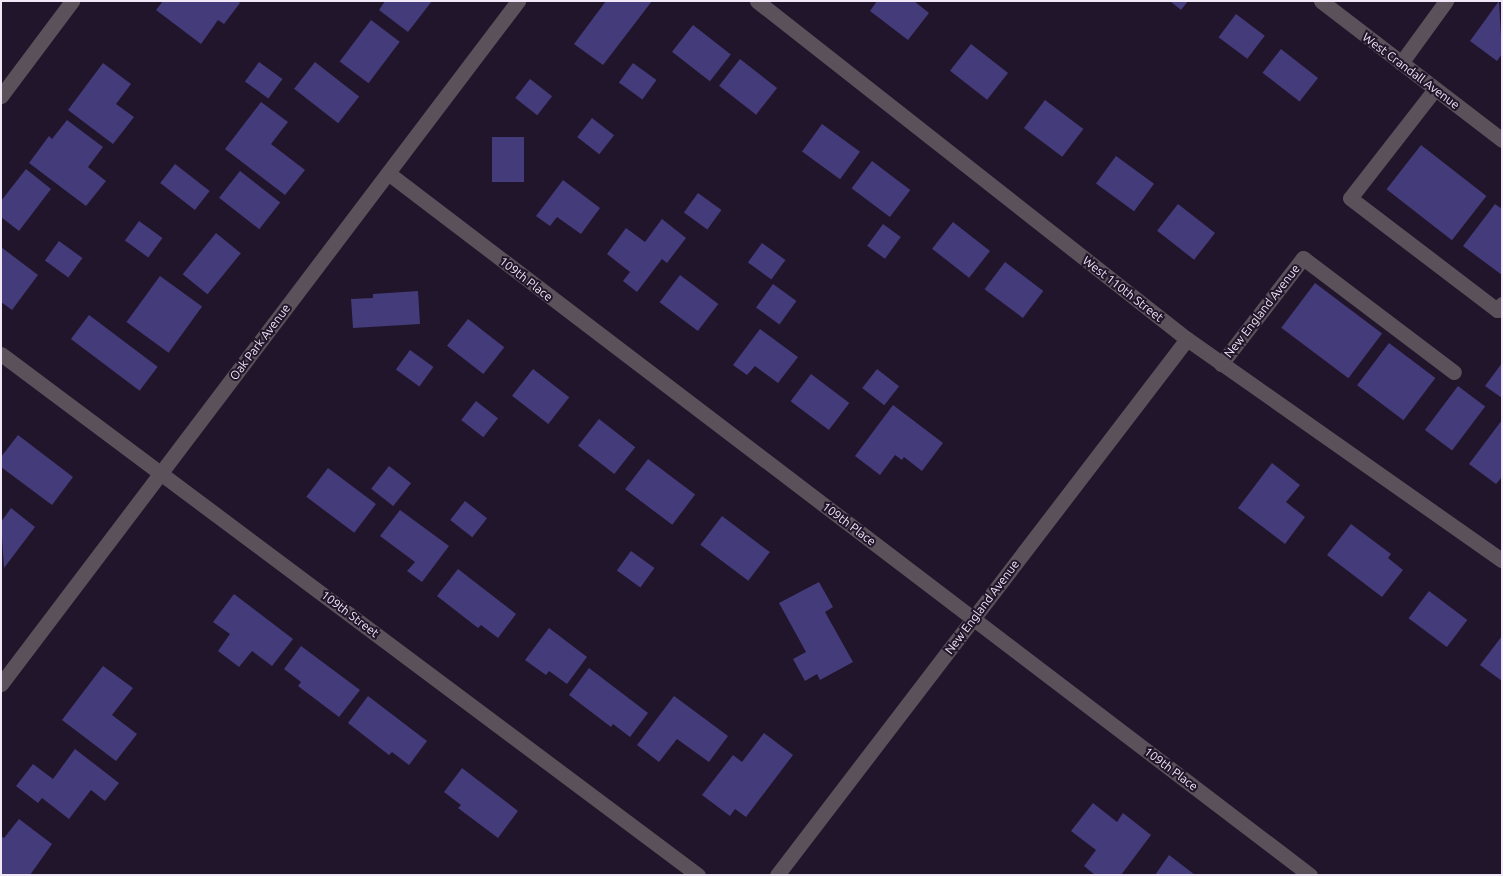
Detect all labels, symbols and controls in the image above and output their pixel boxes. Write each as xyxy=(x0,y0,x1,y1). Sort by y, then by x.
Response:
street label: West Crandall Avenue xyxy=(1360,30,1462,112)
street label: West 110th Street xyxy=(1080,253,1166,325)
street label: 109th Place xyxy=(497,254,555,304)
street label: New England Avenue xyxy=(1221,262,1303,360)
street label: Oak Park Avenue xyxy=(227,301,293,383)
street label: 109th Place xyxy=(819,499,879,549)
street label: New England Avenue xyxy=(942,557,1022,657)
street label: 109th Street xyxy=(318,588,382,640)
street label: 109th Place xyxy=(1141,744,1201,794)

